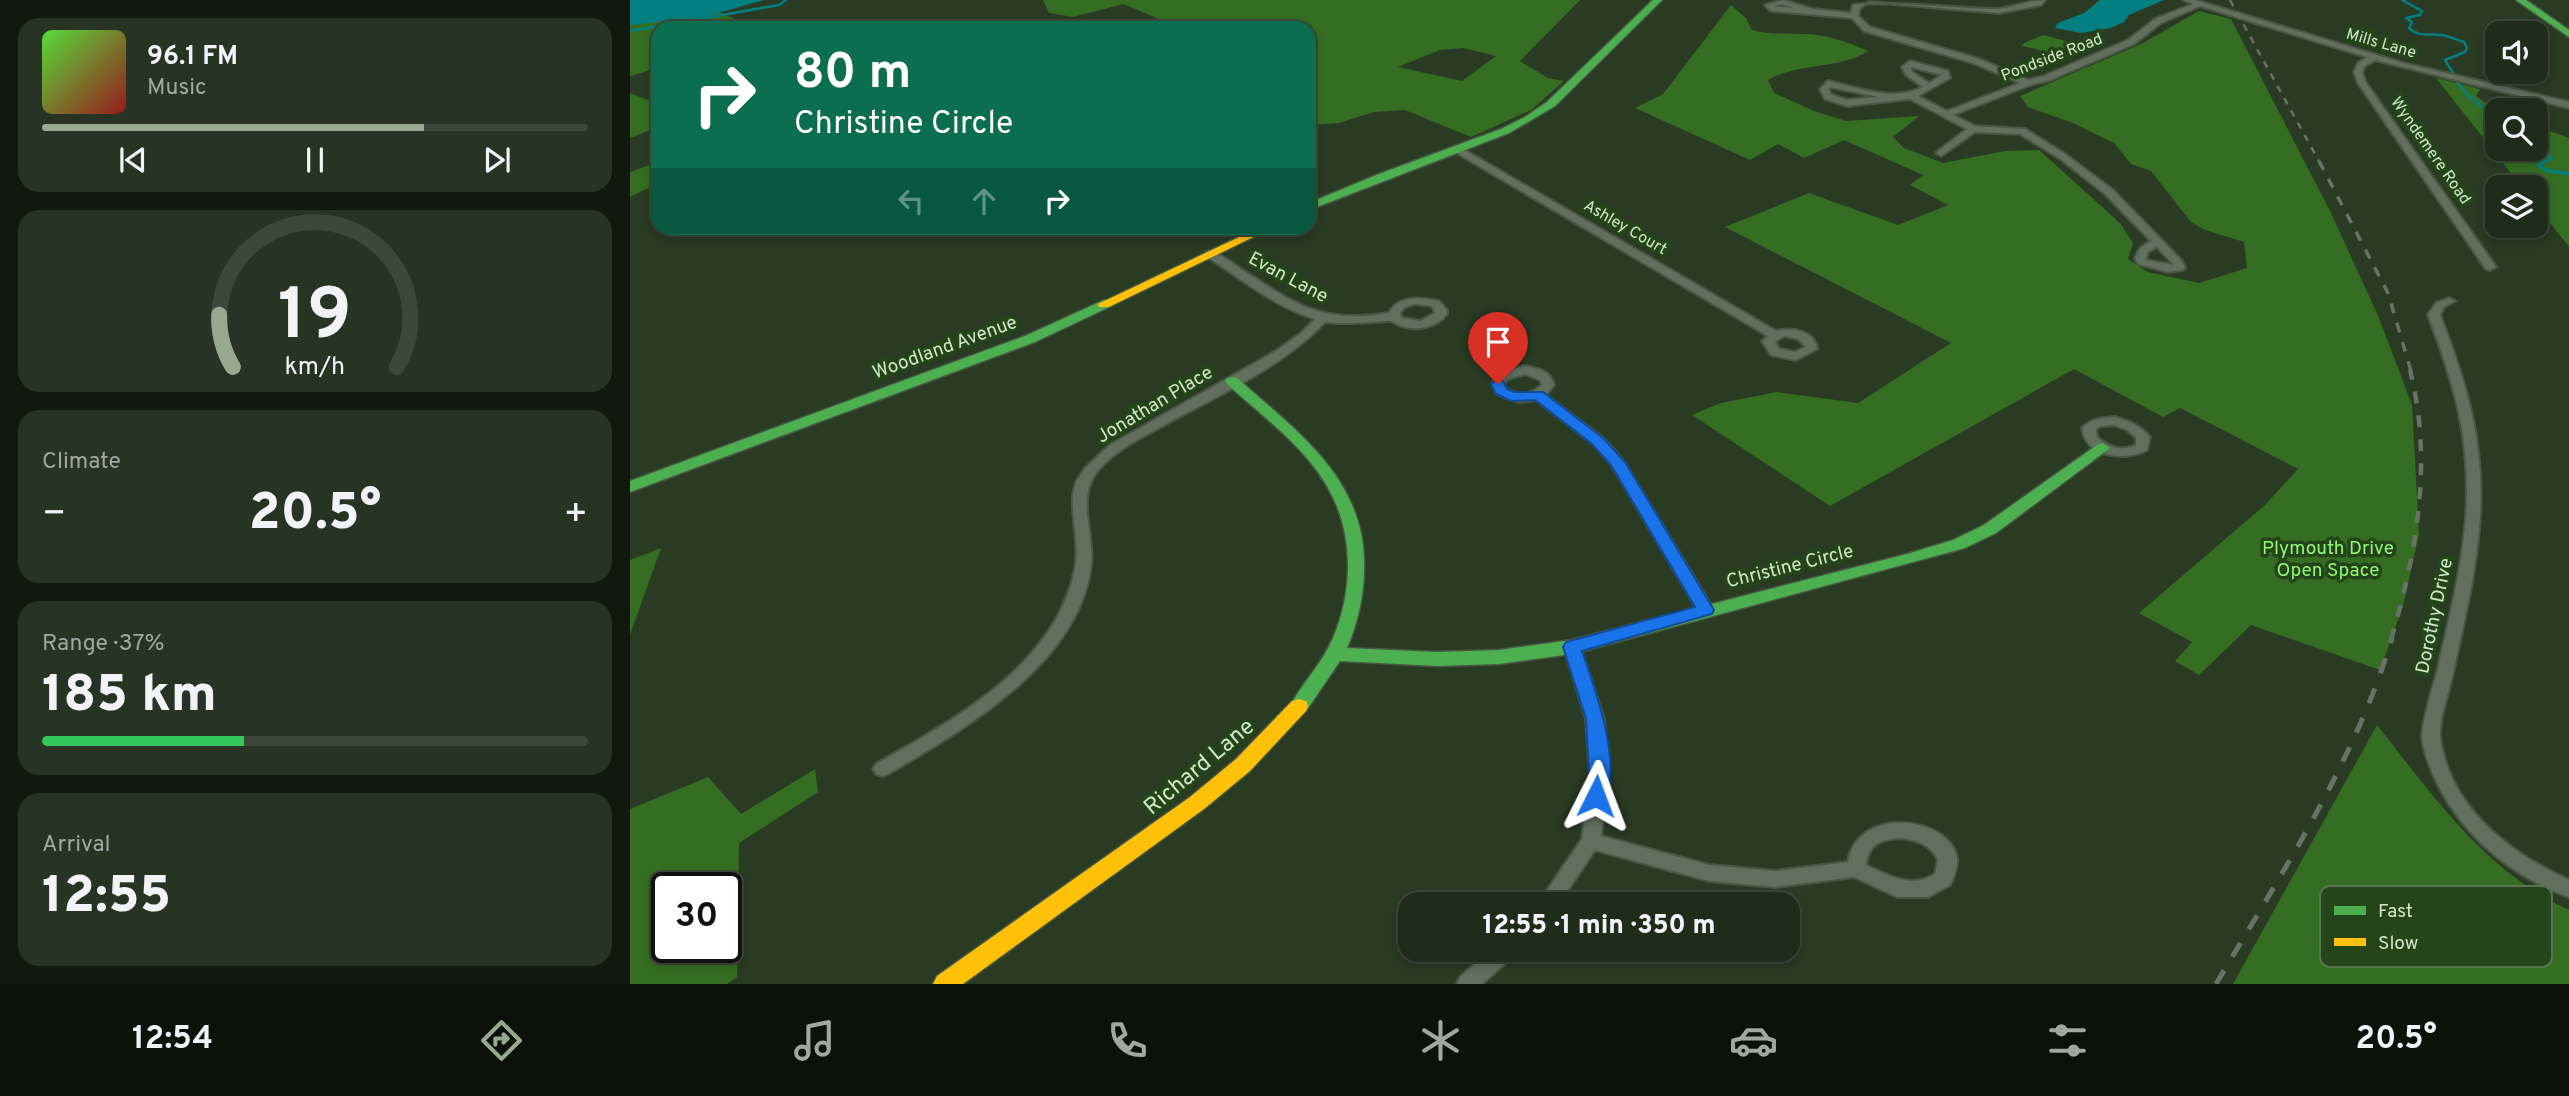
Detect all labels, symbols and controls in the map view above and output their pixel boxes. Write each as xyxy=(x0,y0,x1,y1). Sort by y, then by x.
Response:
map controls xyxy=(2485,21,2548,238)
button: sound xyxy=(2485,21,2548,84)
street label: Mills Lane xyxy=(2344,24,2418,64)
street label: Pondside Road xyxy=(1998,29,2106,87)
text: 96.1 FM xyxy=(147,41,238,74)
text: 80 m xyxy=(794,44,911,106)
icon: right xyxy=(679,49,770,140)
text: Music xyxy=(147,74,207,103)
street label: Wyndemere Road xyxy=(2385,93,2475,209)
button: search xyxy=(2485,98,2548,161)
text: Christine Circle xyxy=(794,105,1013,145)
icon: previous xyxy=(114,141,152,179)
icon: pause xyxy=(296,141,334,179)
icon: next xyxy=(478,141,516,179)
button: layers xyxy=(2485,175,2548,238)
icon: left xyxy=(892,182,930,220)
icon: ahead xyxy=(965,182,1003,220)
icon: right xyxy=(1038,182,1076,220)
street label: Ashley Court xyxy=(1580,196,1670,260)
street label: Evan Lane xyxy=(1244,247,1332,309)
text: 19 xyxy=(278,273,352,365)
street label: Woodland Avenue xyxy=(869,311,1021,385)
pin xyxy=(1468,312,1528,384)
icon: arrive xyxy=(1479,323,1517,361)
text: km/h xyxy=(285,351,345,383)
street label: Jonathan Place xyxy=(1092,361,1218,449)
text: Climate xyxy=(42,448,121,477)
text: 20.5° xyxy=(249,482,381,548)
text: − xyxy=(42,491,67,540)
text: + xyxy=(563,491,588,540)
park label: Plymouth Drive Open Space xyxy=(2262,537,2394,583)
street label: Christine Circle xyxy=(1724,540,1856,594)
street label: Dorothy Drive xyxy=(2411,556,2459,676)
text: Range · 37% xyxy=(42,630,164,659)
text: 185 km xyxy=(42,664,217,730)
street label: Richard Lane xyxy=(1139,713,1261,823)
position arrow xyxy=(1559,759,1633,833)
text: Arrival xyxy=(42,831,111,860)
text: 12:55 xyxy=(42,865,171,931)
speed limit sign: 30 xyxy=(651,872,742,963)
legend xyxy=(2320,886,2552,967)
text: Fast xyxy=(2378,900,2413,924)
text: 12:55 · 1 min · 350 m xyxy=(1483,910,1715,943)
text: Slow xyxy=(2378,932,2418,956)
icon: directions xyxy=(477,1016,526,1065)
icon: music xyxy=(790,1016,839,1065)
icon: phone xyxy=(1103,1016,1152,1065)
icon: climate xyxy=(1416,1016,1465,1065)
icon: car xyxy=(1729,1016,1778,1065)
icon: filters xyxy=(2043,1016,2092,1065)
text: 12:54 xyxy=(132,1020,213,1060)
text: 20.5° xyxy=(2356,1020,2437,1060)

